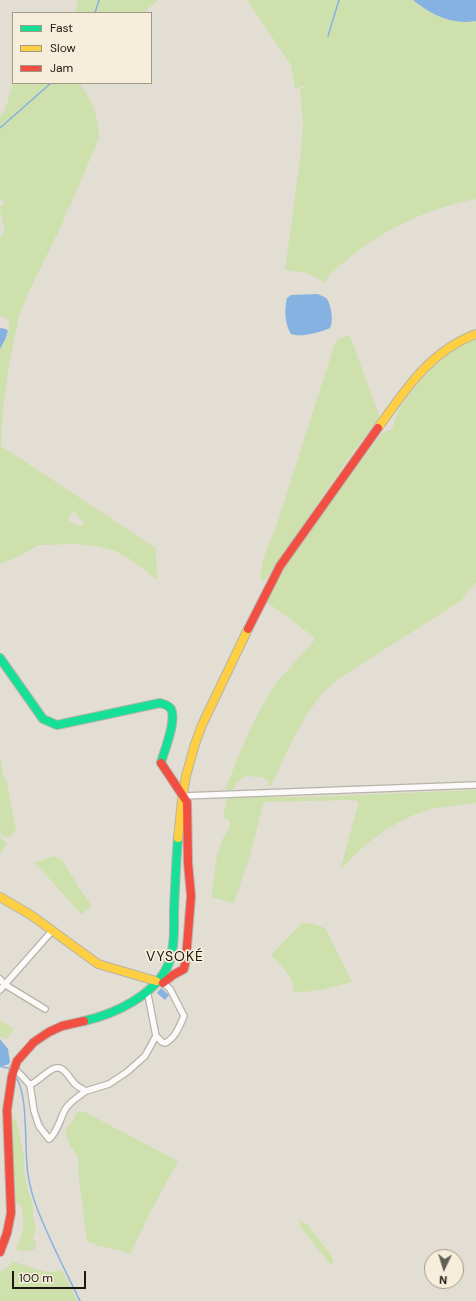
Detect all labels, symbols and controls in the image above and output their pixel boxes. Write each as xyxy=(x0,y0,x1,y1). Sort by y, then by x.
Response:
legend xyxy=(12,12,152,84)
text: Fast xyxy=(50,20,73,36)
text: Slow xyxy=(50,40,76,56)
text: Jam xyxy=(50,60,73,76)
district label: VYSOKÉ xyxy=(146,949,204,965)
north arrow xyxy=(424,1249,464,1289)
scale bar xyxy=(14,1263,88,1289)
text: 100 m xyxy=(19,1270,53,1286)
text: N xyxy=(439,1273,448,1287)

